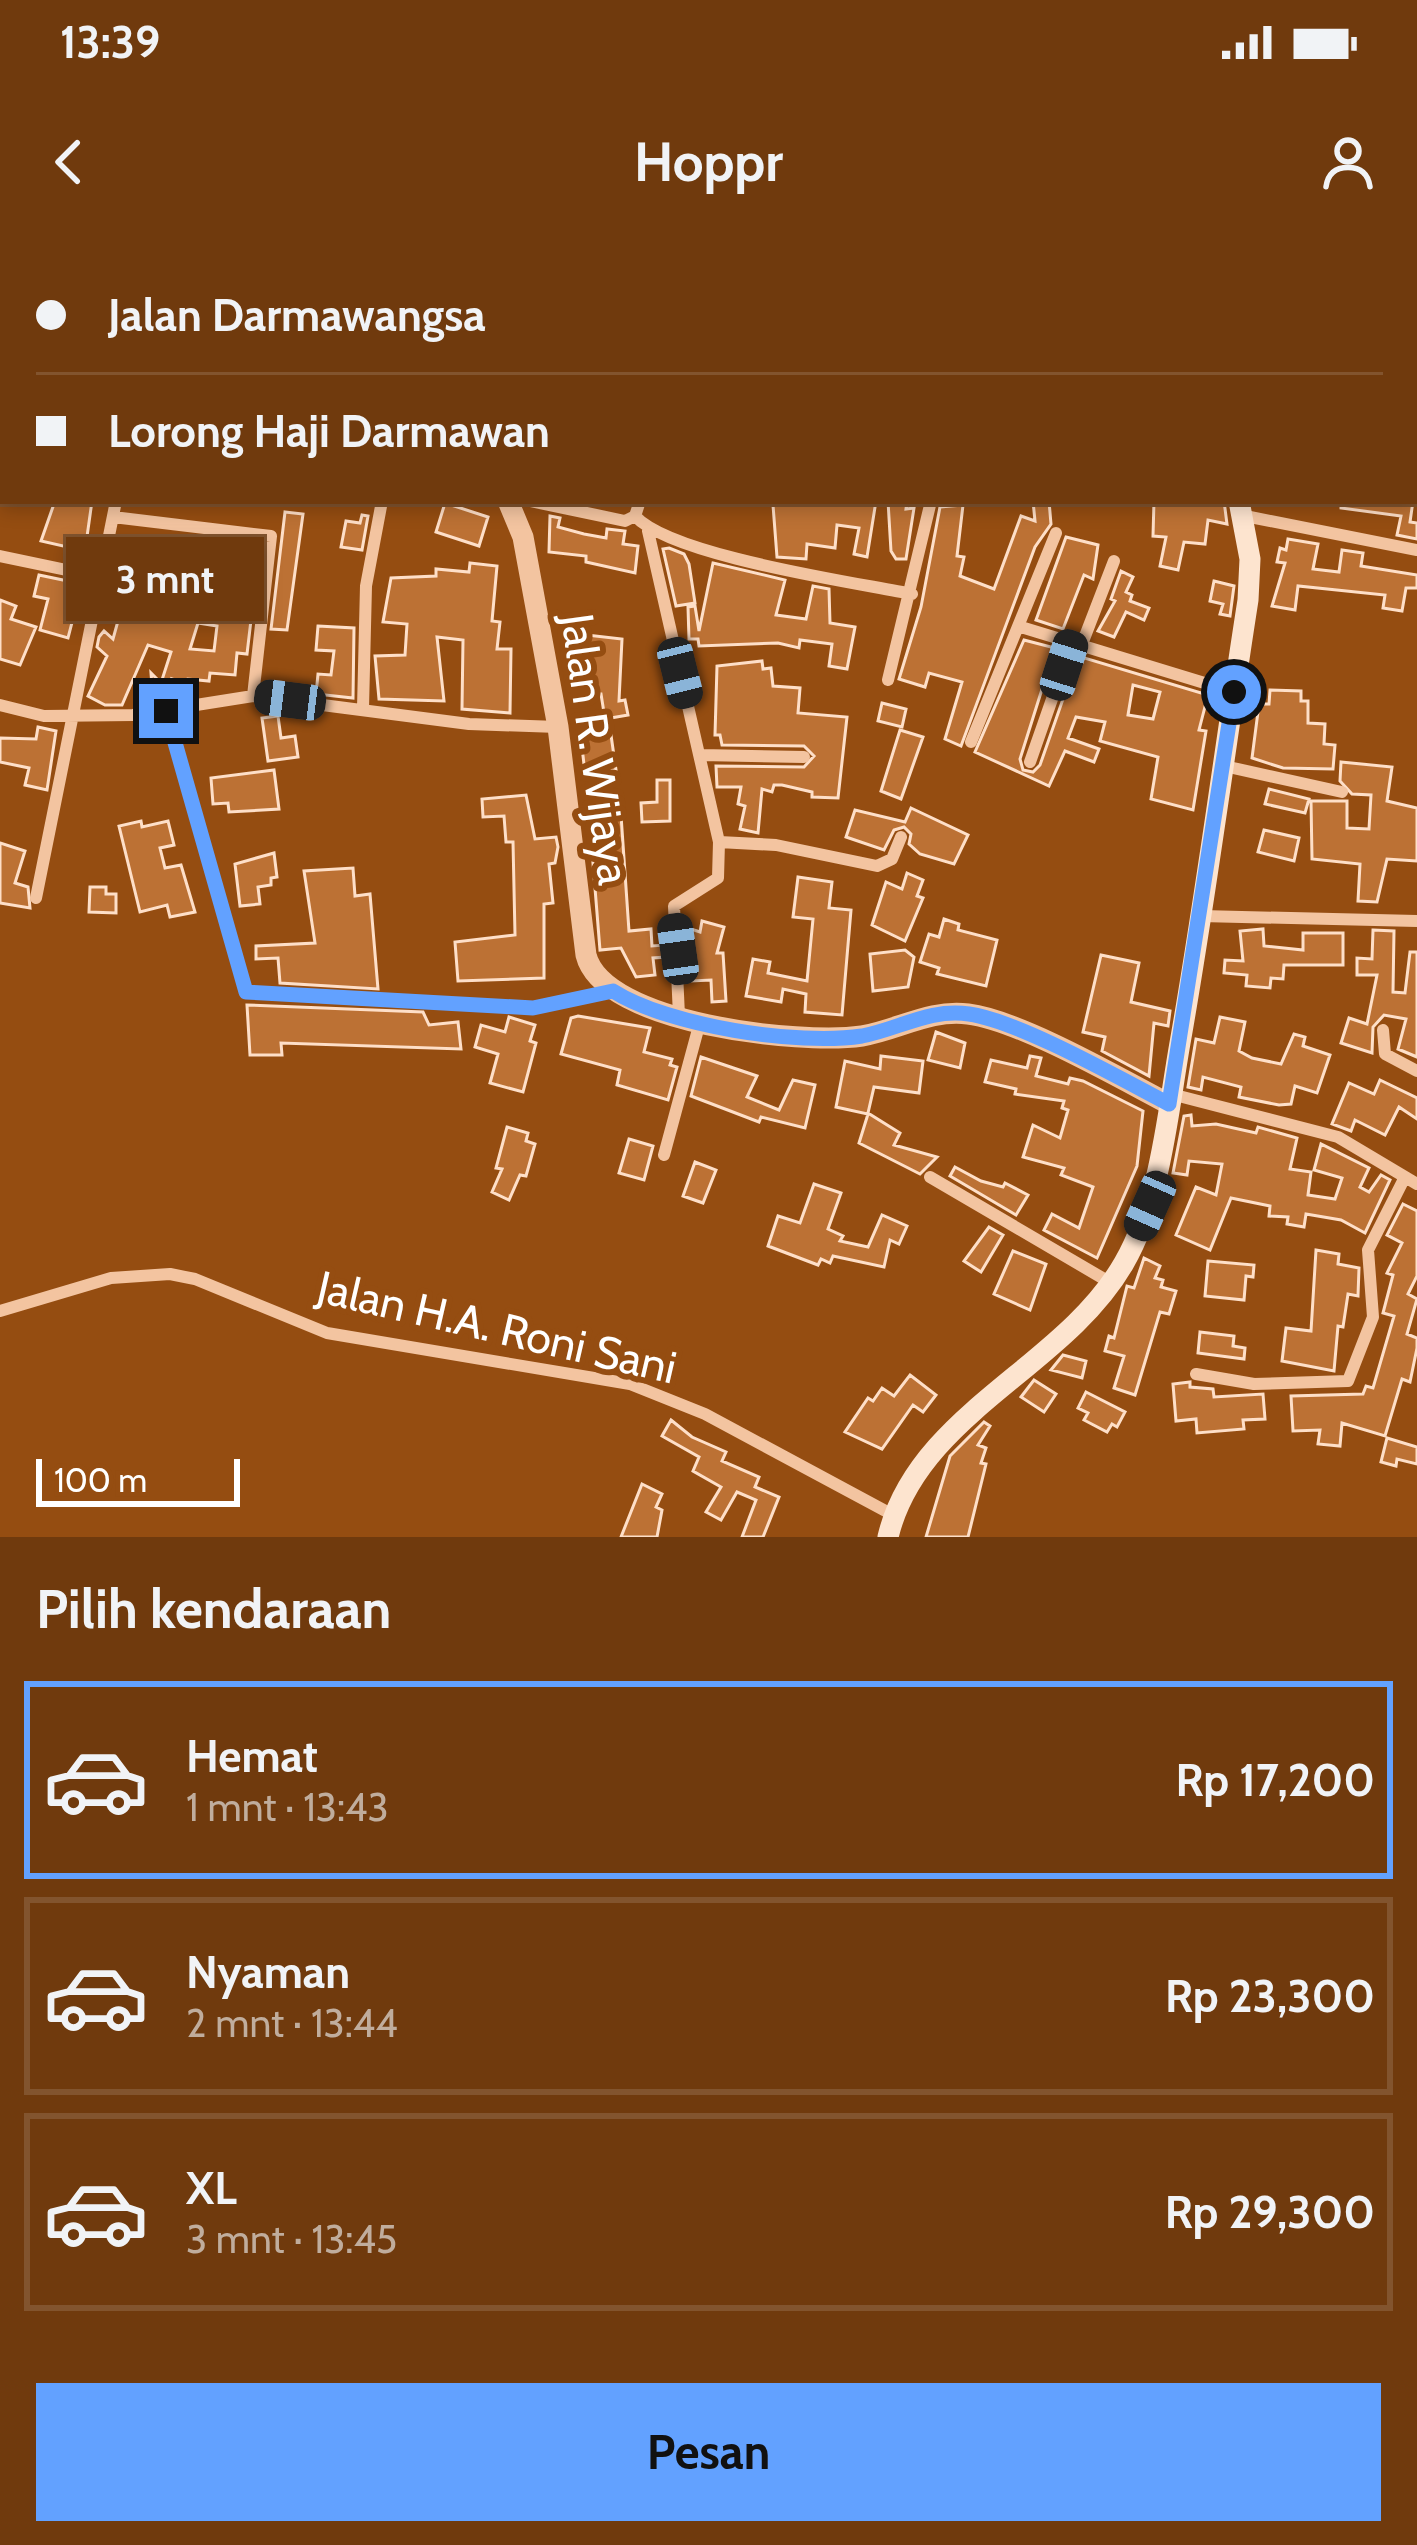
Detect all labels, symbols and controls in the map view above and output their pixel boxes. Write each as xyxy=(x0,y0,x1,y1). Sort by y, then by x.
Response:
text: 13:39 xyxy=(60,15,160,69)
icon: back xyxy=(36,129,102,195)
text: Hoppr xyxy=(634,129,783,195)
icon: person xyxy=(1315,129,1381,195)
text: Jalan Darmawangsa xyxy=(108,288,486,342)
text: Lorong Haji Darmawan xyxy=(108,404,550,458)
callout: 3 mnt xyxy=(67,537,265,621)
text: 3 mnt xyxy=(116,555,214,603)
street label: Jalan R. Wijaya xyxy=(550,609,642,888)
car xyxy=(1036,625,1092,705)
car xyxy=(654,634,706,712)
route start xyxy=(1207,665,1261,719)
car xyxy=(252,678,328,722)
route end xyxy=(139,684,193,738)
car xyxy=(655,911,701,987)
car xyxy=(1119,1166,1181,1246)
street label: Jalan H.A. Roni Sani xyxy=(311,1259,682,1395)
scale bar xyxy=(36,1453,240,1506)
text: 100 m xyxy=(54,1460,147,1500)
text: Pilih kendaraan xyxy=(36,1576,391,1642)
icon: car xyxy=(42,1726,150,1834)
text: Hemat xyxy=(186,1729,318,1783)
text: Rp 17,200 xyxy=(1176,1753,1375,1807)
text: 1 mnt · 13:43 xyxy=(186,1783,389,1831)
icon: car xyxy=(42,1942,150,2050)
text: Nyaman xyxy=(186,1945,350,1999)
text: Rp 23,300 xyxy=(1165,1969,1375,2023)
text: 2 mnt · 13:44 xyxy=(186,1999,398,2047)
icon: car xyxy=(42,2158,150,2266)
text: XL xyxy=(186,2161,237,2215)
text: Rp 29,300 xyxy=(1165,2185,1375,2239)
text: 3 mnt · 13:45 xyxy=(186,2215,397,2263)
button: Pesan xyxy=(36,2383,1381,2521)

